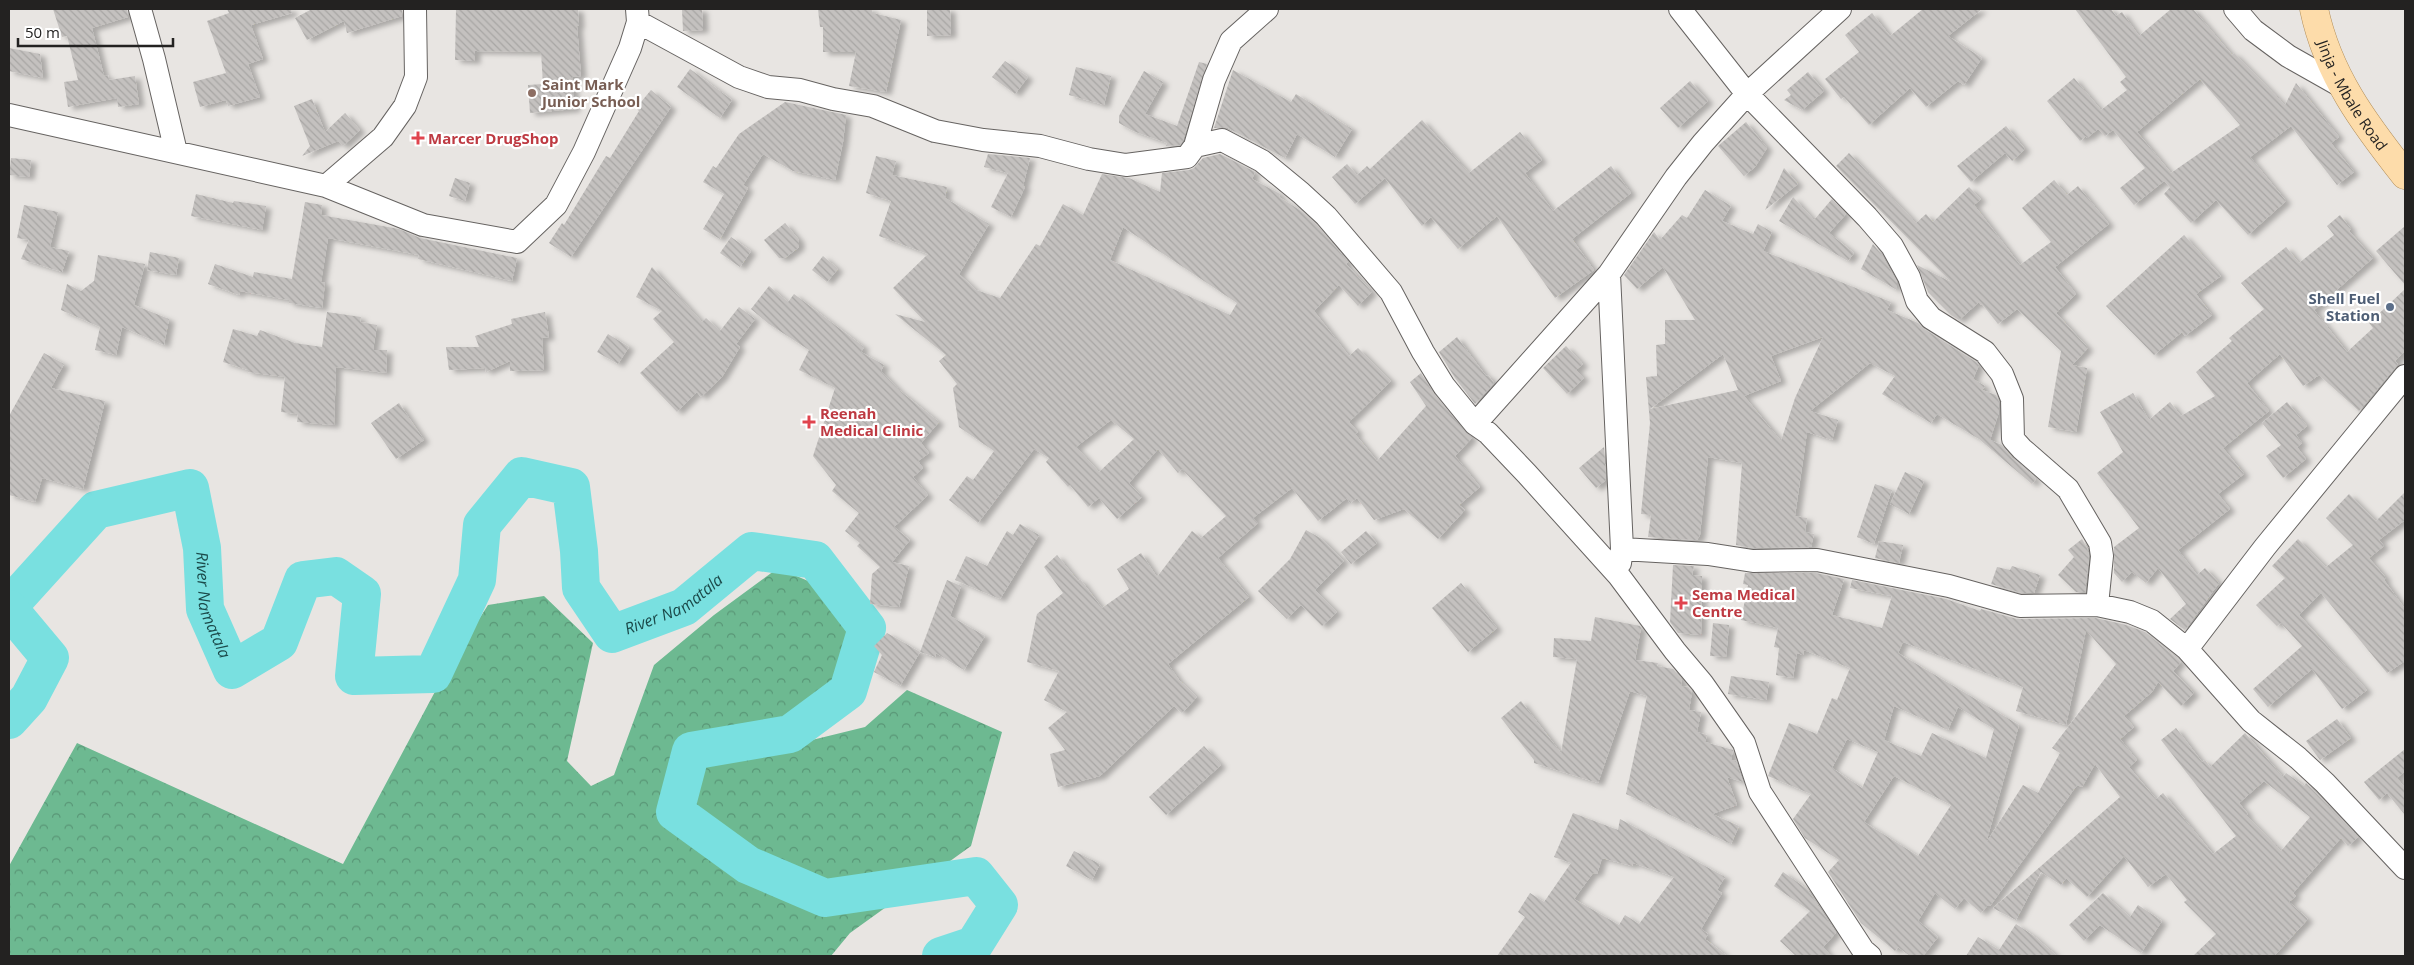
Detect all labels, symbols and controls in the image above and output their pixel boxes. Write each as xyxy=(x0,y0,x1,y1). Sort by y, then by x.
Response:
scale bar xyxy=(18,15,172,47)
text: 50 m xyxy=(25,22,60,42)
street label: Jinja - Mbale Road xyxy=(2313,35,2392,154)
place label: Saint Mark Junior School xyxy=(540,74,640,111)
marker: Saint Mark Junior School xyxy=(526,87,538,99)
place label: Marcer DrugShop xyxy=(428,128,558,148)
marker: Marcer DrugShop xyxy=(412,132,424,144)
place label: Shell Fuel Station xyxy=(2308,288,2380,325)
marker: Shell Fuel Station xyxy=(2384,301,2396,313)
place label: Reenah Medical Clinic xyxy=(820,403,923,440)
marker: Reenah Medical Clinic xyxy=(802,415,816,429)
water label: River Namatala xyxy=(191,551,236,661)
water label: River Namatala xyxy=(621,569,727,639)
place label: Sema Medical Centre xyxy=(1692,584,1795,621)
marker: Sema Medical Centre xyxy=(1674,596,1688,610)

